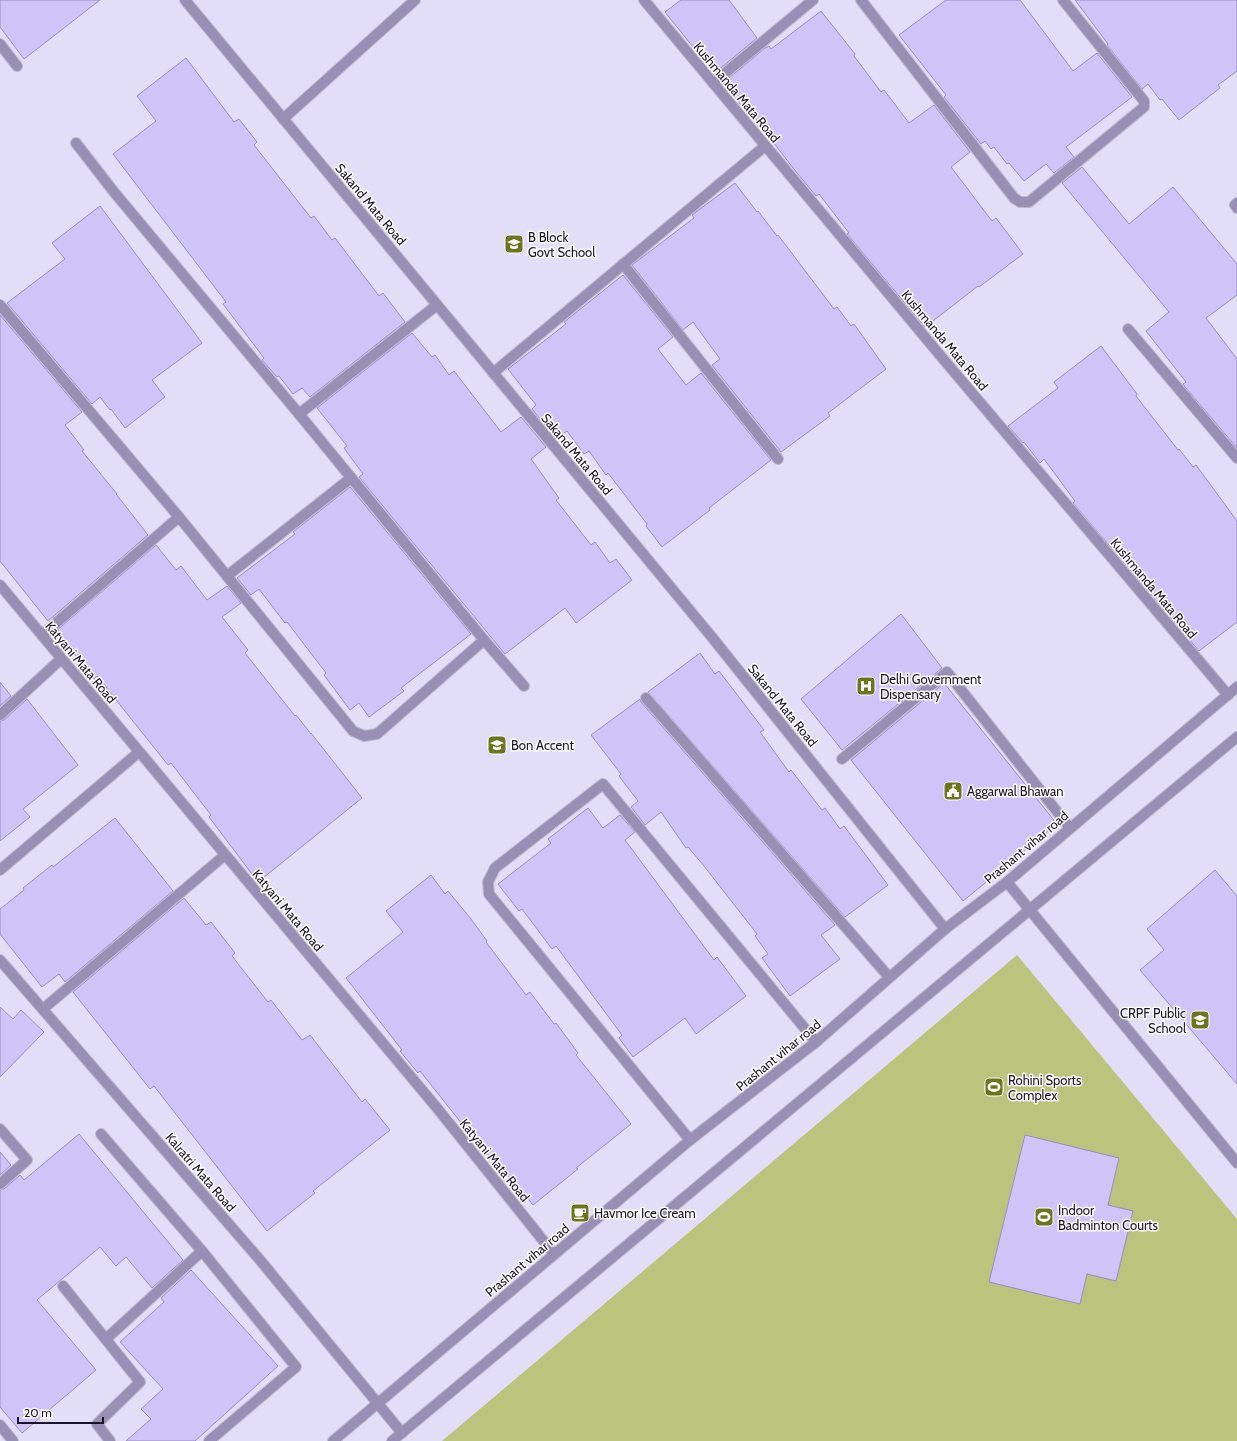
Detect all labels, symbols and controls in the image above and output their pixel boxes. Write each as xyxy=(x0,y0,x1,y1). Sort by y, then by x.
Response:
street label: Kushmanda Mata Road xyxy=(690,39,784,145)
street label: Sakand Mata Road xyxy=(332,160,410,248)
place label: B Block Govt School xyxy=(528,229,595,260)
school or university icon: B Block Govt School xyxy=(503,233,525,255)
street label: Kushmanda Mata Road xyxy=(898,287,992,393)
street label: Sakand Mata Road xyxy=(538,410,616,498)
street label: Kushmanda Mata Road xyxy=(1107,535,1201,641)
street label: Katyani Mata Road xyxy=(42,618,120,706)
street label: Sakand Mata Road xyxy=(745,660,821,750)
place label: Delhi Government Dispensary xyxy=(880,671,982,702)
hospital icon: Delhi Government Dispensary xyxy=(855,675,877,697)
school or university icon: Bon Accent xyxy=(486,734,508,756)
place label: Bon Accent xyxy=(511,737,574,753)
public building icon: Aggarwal Bhawan xyxy=(942,780,964,802)
place label: Aggarwal Bhawan xyxy=(967,783,1064,799)
street label: Prashant vihar road xyxy=(981,807,1071,887)
street label: Katyani Mata Road xyxy=(249,866,327,954)
place label: CRPF Public School xyxy=(1120,1005,1186,1036)
school or university icon: CRPF Public School xyxy=(1189,1009,1211,1031)
street label: Prashant vihar road xyxy=(732,1016,824,1094)
place label: Rohini Sports Complex xyxy=(1008,1072,1082,1103)
sports icon: Rohini Sports Complex xyxy=(983,1076,1005,1098)
street label: Katyani Mata Road xyxy=(457,1115,533,1205)
street label: Kalratri Mata Road xyxy=(162,1129,240,1215)
cafe icon: Havmor Ice Cream xyxy=(569,1202,591,1224)
place label: Indoor Badminton Courts xyxy=(1058,1202,1158,1233)
place label: Havmor Ice Cream xyxy=(594,1205,696,1221)
sports icon: Indoor Badminton Courts xyxy=(1033,1206,1055,1228)
street label: Prashant vihar road xyxy=(482,1220,572,1300)
scale bar xyxy=(18,1399,103,1425)
text: 20 m xyxy=(24,1405,52,1420)

